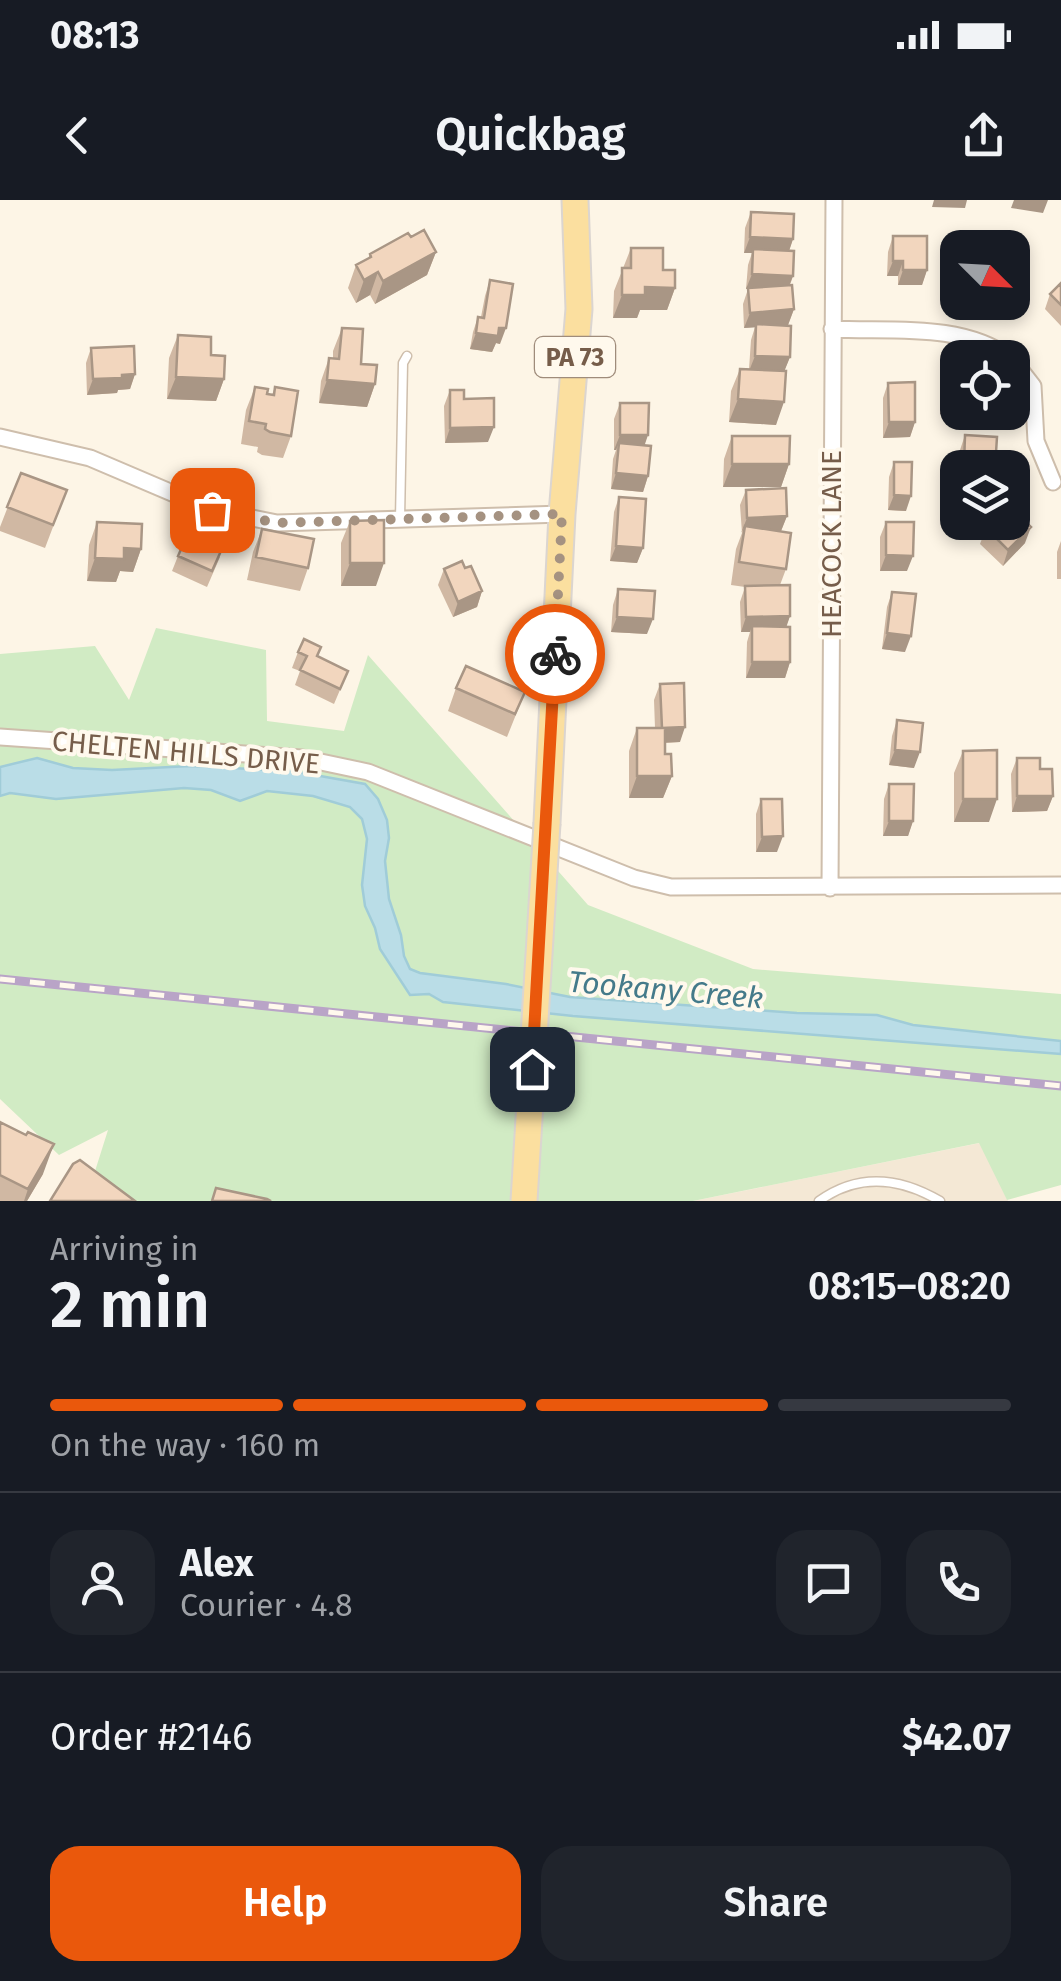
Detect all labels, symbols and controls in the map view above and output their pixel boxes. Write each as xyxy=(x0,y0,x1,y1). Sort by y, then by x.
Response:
text: 08:13 xyxy=(50,12,140,58)
icon: back xyxy=(50,108,105,163)
text: Quickbag xyxy=(435,108,626,162)
icon: share xyxy=(956,108,1011,163)
north arrow xyxy=(940,230,1030,320)
map controls xyxy=(940,230,1030,540)
road number: PA 73 xyxy=(535,337,615,377)
button: locate xyxy=(940,340,1030,430)
street label: HEACOCK LANE xyxy=(815,450,848,638)
button: layers xyxy=(940,450,1030,540)
pin xyxy=(170,468,255,553)
icon: bag xyxy=(185,483,240,538)
courier xyxy=(505,604,605,704)
icon: bike xyxy=(528,627,583,682)
street label: CHELTEN HILLS DRIVE xyxy=(51,724,321,781)
water label: Tookany Creek xyxy=(567,964,765,1016)
pin xyxy=(490,1027,575,1112)
icon: home xyxy=(505,1042,560,1097)
text: Arriving in xyxy=(50,1230,198,1268)
text: 08:15–08:20 xyxy=(808,1263,1011,1309)
text: 2 min xyxy=(50,1266,210,1344)
text: On the way · 160 m xyxy=(50,1426,320,1464)
button: person xyxy=(50,1530,155,1635)
button: chat xyxy=(776,1530,881,1635)
button: phone xyxy=(906,1530,1011,1635)
text: Alex xyxy=(180,1540,253,1586)
text: Courier · 4.8 xyxy=(180,1586,353,1624)
text: Order #2146 xyxy=(50,1714,252,1760)
text: $42.07 xyxy=(902,1714,1011,1760)
button: Help xyxy=(50,1846,521,1961)
button: Share xyxy=(541,1846,1011,1961)

